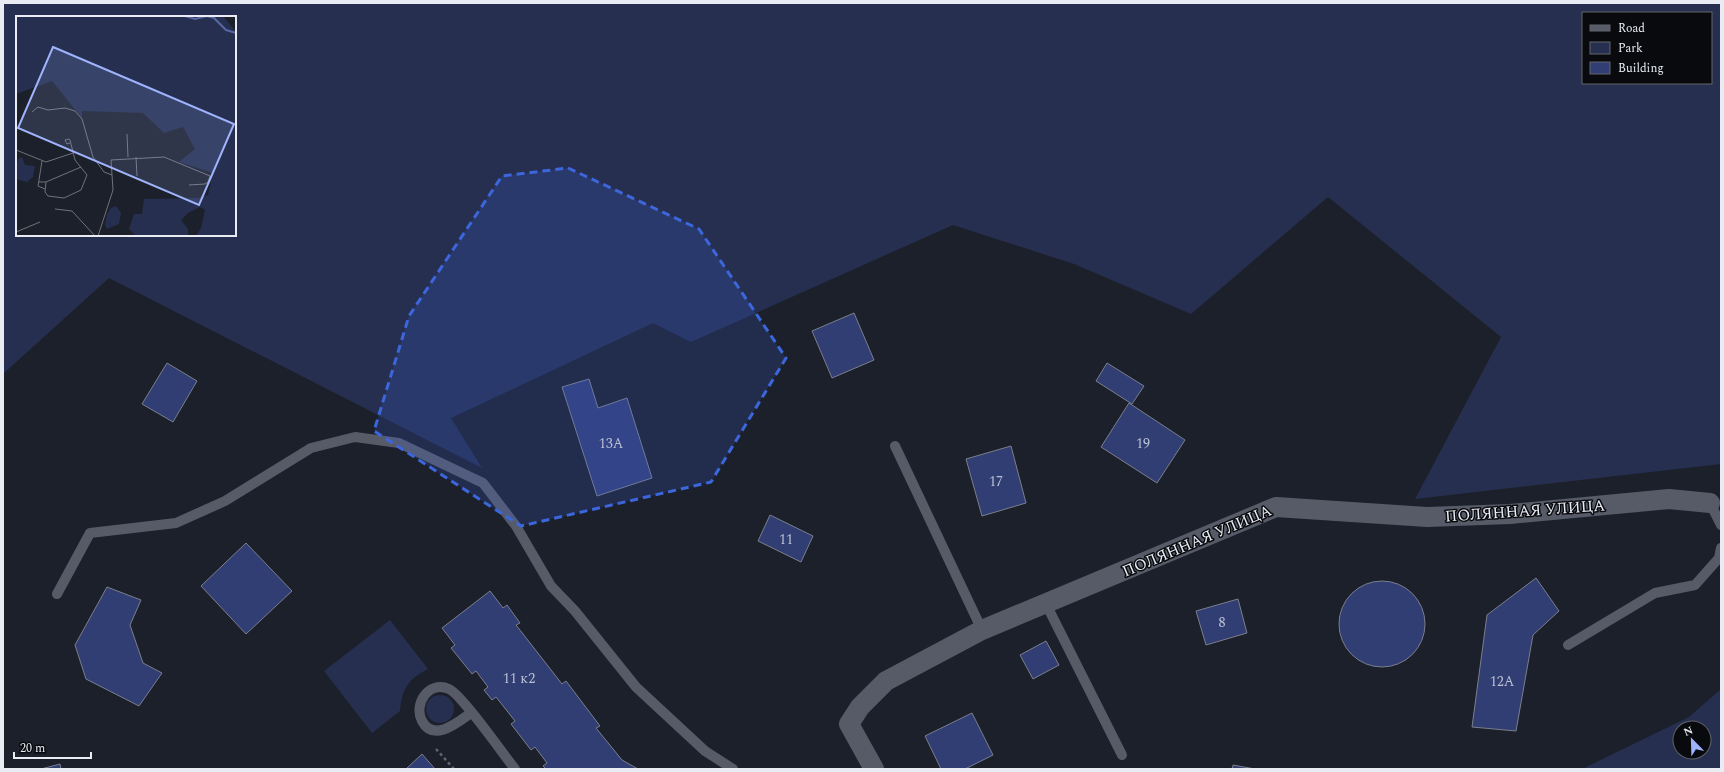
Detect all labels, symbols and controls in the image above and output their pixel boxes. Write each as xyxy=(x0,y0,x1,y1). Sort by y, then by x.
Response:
legend xyxy=(1582,12,1712,84)
inset map xyxy=(16,16,236,236)
text: Road xyxy=(1618,19,1645,38)
text: Park xyxy=(1618,39,1643,58)
text: Building xyxy=(1618,59,1664,78)
house number: 13А xyxy=(599,433,624,454)
house number: 19 xyxy=(1136,433,1150,454)
house number: 17 xyxy=(989,471,1003,492)
street label: ПОЛЯННАЯ УЛИЦА xyxy=(1444,493,1606,529)
street label: ПОЛЯННАЯ УЛИЦА xyxy=(1118,499,1276,583)
house number: 11 xyxy=(779,529,793,550)
house number: 8 xyxy=(1219,612,1226,633)
house number: 11 к2 xyxy=(503,668,535,689)
house number: 12А xyxy=(1490,671,1515,692)
north arrow xyxy=(1672,720,1712,760)
text: N xyxy=(1681,722,1696,741)
scale bar xyxy=(14,734,91,760)
text: 20 m xyxy=(20,739,45,758)

